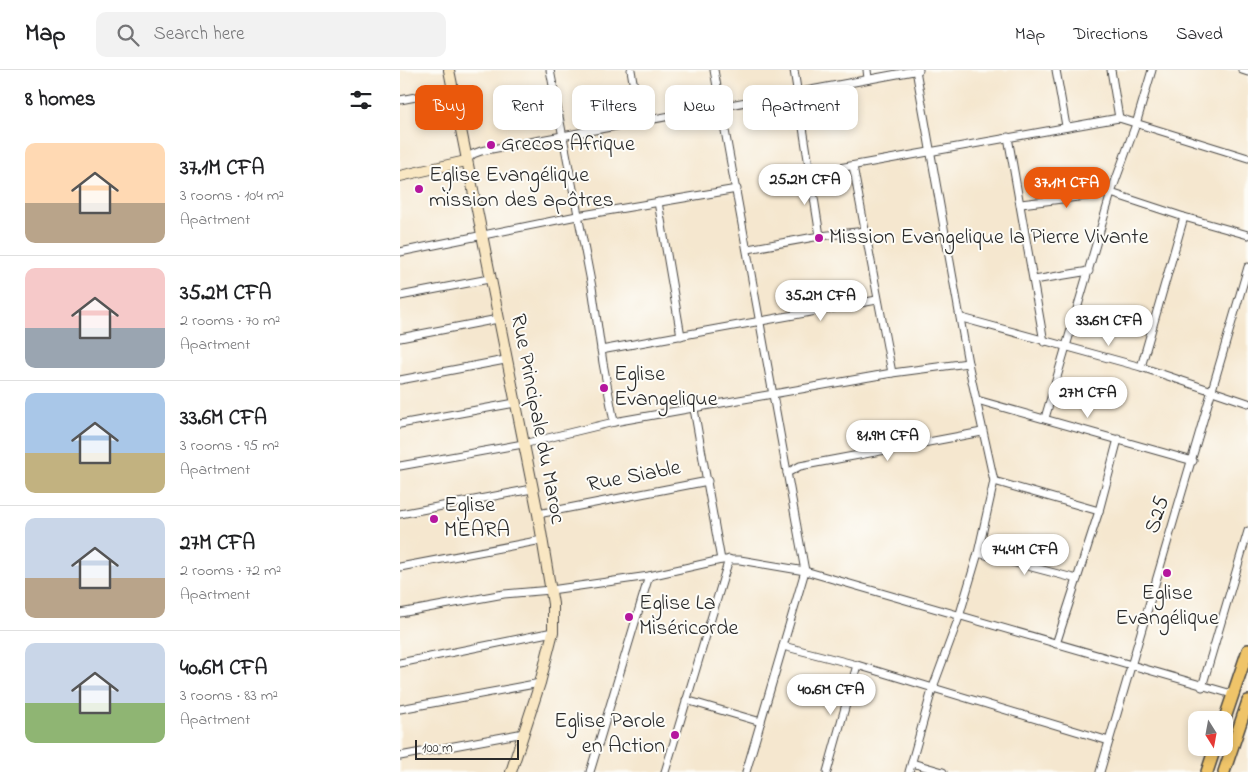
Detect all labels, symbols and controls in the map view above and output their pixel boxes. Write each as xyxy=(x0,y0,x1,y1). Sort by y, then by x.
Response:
search box xyxy=(96,12,446,57)
text: Map xyxy=(25,17,66,52)
icon: search xyxy=(114,21,142,49)
text: Search here xyxy=(154,21,245,48)
text: Map xyxy=(1015,22,1045,48)
text: Directions xyxy=(1073,22,1148,48)
text: Saved xyxy=(1176,22,1223,48)
text: 8 homes xyxy=(25,85,95,115)
chip: Buy xyxy=(415,85,483,130)
chip: Rent xyxy=(493,85,562,130)
chip: Filters xyxy=(572,85,655,130)
chip: New xyxy=(665,85,733,130)
chip: Apartment xyxy=(743,85,858,130)
icon: filters xyxy=(347,86,375,114)
place label: Grecos Afrique xyxy=(501,129,635,161)
marker: Grecos Afrique xyxy=(485,139,497,151)
text: 37.1M CFA xyxy=(180,154,264,184)
place label: Eglise Evangélique mission des apôtres xyxy=(429,160,614,217)
icon: home xyxy=(65,163,125,223)
pin: 25.2M CFA xyxy=(748,164,862,206)
pin: 37.1M CFA xyxy=(1010,166,1124,209)
text: 25.2M CFA xyxy=(769,168,841,192)
text: 37.1M CFA xyxy=(1035,171,1099,195)
marker: Eglise Evangélique mission des apôtres xyxy=(413,183,425,195)
text: 3 rooms · 104 m² xyxy=(180,184,284,208)
text: Apartment xyxy=(180,208,250,232)
place label: Mission Evangelique la Pierre Vivante xyxy=(829,222,1149,255)
marker: Mission Evangelique la Pierre Vivante xyxy=(813,232,825,244)
text: 35.2M CFA xyxy=(180,279,271,309)
pin: 35.2M CFA xyxy=(764,280,878,322)
text: 35.2M CFA xyxy=(786,284,856,308)
icon: home xyxy=(65,288,125,348)
pin: 33.6M CFA xyxy=(1052,304,1166,347)
text: 2 rooms · 70 m² xyxy=(180,309,280,333)
text: 33.6M CFA xyxy=(1076,309,1142,333)
street label: Rue Principale du Maroc xyxy=(501,311,573,527)
text: Apartment xyxy=(180,333,250,357)
place label: Eglise Evangelique xyxy=(614,359,718,417)
pin: 27M CFA xyxy=(1042,376,1134,419)
text: 27M CFA xyxy=(1059,381,1117,405)
marker: Eglise Evangelique xyxy=(598,382,610,394)
text: 33.6M CFA xyxy=(180,404,267,434)
icon: home xyxy=(65,413,125,473)
pin: 81.9M CFA xyxy=(831,420,945,462)
text: 81.9M CFA xyxy=(857,424,919,448)
text: 3 rooms · 95 m² xyxy=(180,434,279,458)
street label: Rue Siable xyxy=(585,452,684,502)
text: Apartment xyxy=(180,458,250,482)
place label: Eglise MEARA xyxy=(444,490,510,547)
street label: S25 xyxy=(1137,492,1179,538)
marker: Eglise MEARA xyxy=(428,513,440,525)
text: 27M CFA xyxy=(180,529,255,559)
pin: 74.4M CFA xyxy=(968,534,1082,576)
icon: home xyxy=(65,538,125,598)
text: 74.4M CFA xyxy=(992,538,1058,562)
text: 2 rooms · 72 m² xyxy=(180,559,281,583)
marker: Eglise Evangélique xyxy=(1161,567,1173,579)
place label: Eglise Evangélique xyxy=(1115,578,1219,636)
text: Apartment xyxy=(180,583,250,607)
place label: Eglise La Miséricorde xyxy=(639,588,739,645)
marker: Eglise La Miséricorde xyxy=(623,611,635,623)
text: 40.6M CFA xyxy=(180,654,267,684)
icon: home xyxy=(65,663,125,723)
pin: 40.6M CFA xyxy=(774,674,888,716)
text: 40.6M CFA xyxy=(798,678,864,702)
text: 3 rooms · 83 m² xyxy=(180,684,278,708)
place label: Eglise Parole en Action xyxy=(554,706,665,763)
text: Apartment xyxy=(180,708,250,732)
north arrow xyxy=(1188,711,1232,756)
map controls xyxy=(1188,711,1233,756)
marker: Eglise Parole en Action xyxy=(669,729,681,741)
scale bar xyxy=(415,737,519,760)
text: 100 m xyxy=(422,738,453,759)

